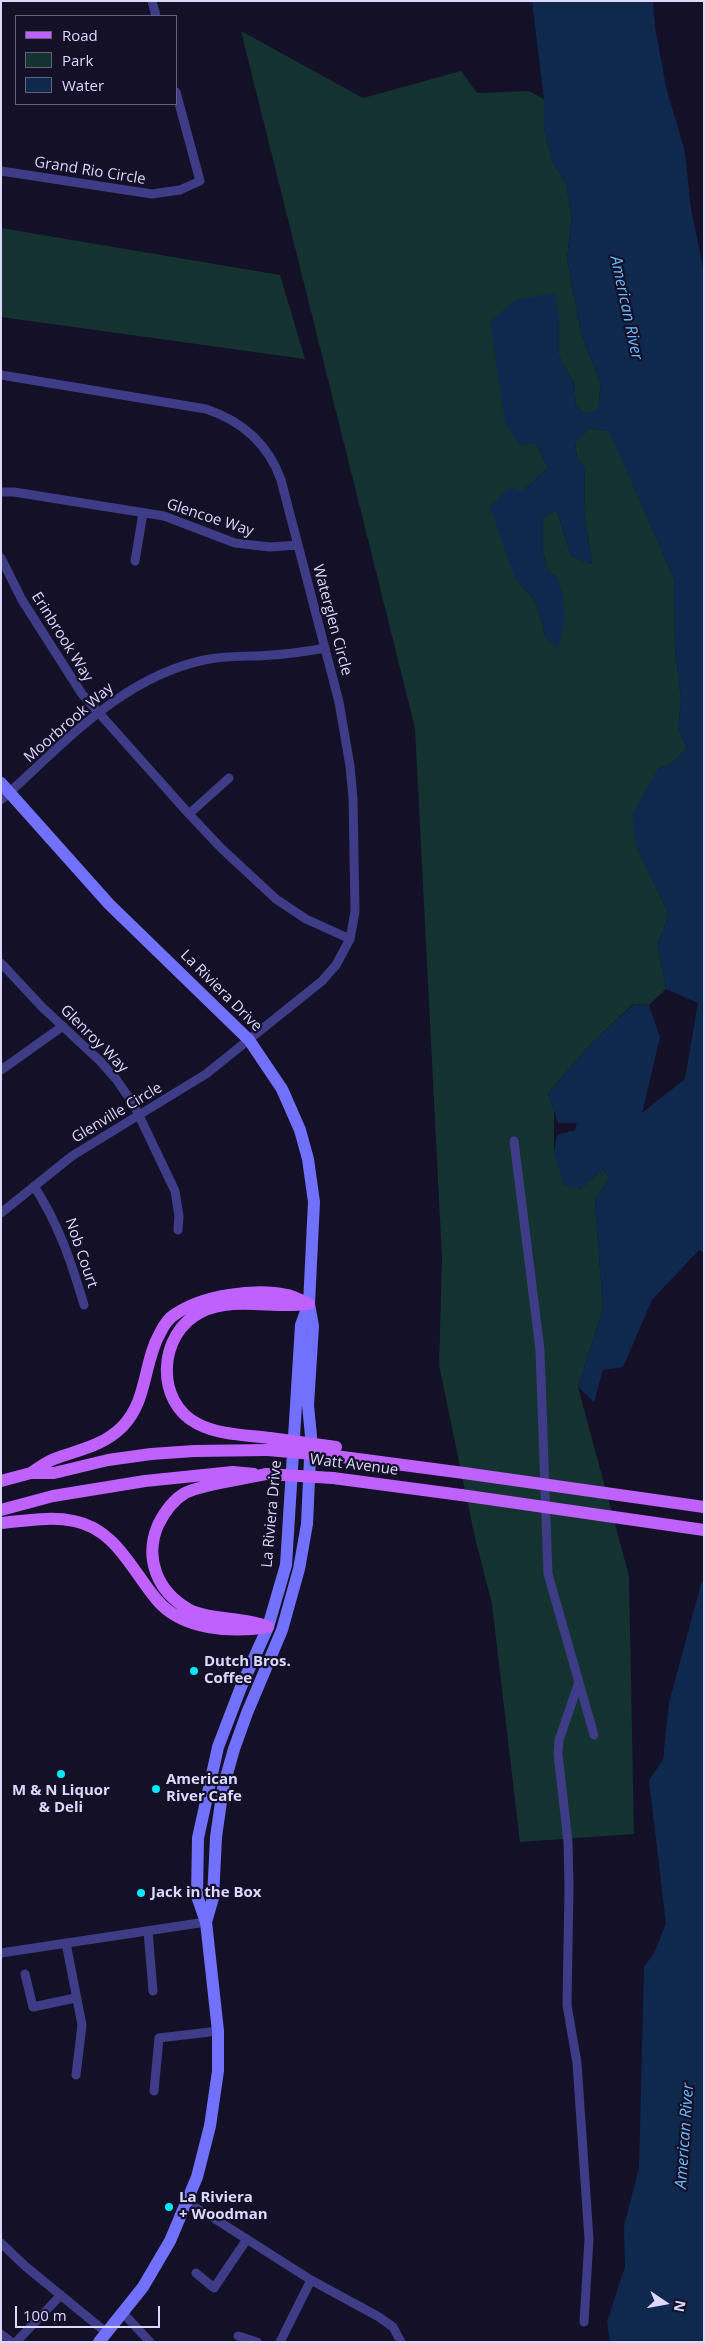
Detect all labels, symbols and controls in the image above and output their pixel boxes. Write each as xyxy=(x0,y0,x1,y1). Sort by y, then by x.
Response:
legend xyxy=(15,15,178,105)
text: Road xyxy=(62,25,98,45)
text: Park xyxy=(62,50,93,70)
text: Water xyxy=(62,75,104,95)
street label: Grand Rio Circle xyxy=(33,153,147,189)
water label: American River xyxy=(606,254,646,362)
street label: Glencoe Way xyxy=(164,495,256,541)
street label: Waterglen Circle xyxy=(309,562,355,678)
street label: Erinbrook Way xyxy=(27,589,97,685)
street label: Moorbrook Way xyxy=(21,679,117,767)
street label: La Riviera Drive xyxy=(176,946,266,1036)
street label: Glenroy Way xyxy=(56,1001,132,1077)
street label: Glenville Circle xyxy=(69,1079,165,1147)
street label: Nob Court xyxy=(61,1216,101,1290)
street label: Watt Avenue xyxy=(309,1451,399,1479)
street label: La Riviera Drive xyxy=(258,1459,286,1569)
place label: Dutch Bros. Coffee xyxy=(204,1653,291,1688)
marker: Dutch Bros. Coffee xyxy=(188,1665,200,1677)
marker: M & N Liquor & Deli xyxy=(55,1768,67,1780)
place label: American River Cafe xyxy=(166,1771,242,1806)
place label: M & N Liquor & Deli xyxy=(12,1782,110,1817)
marker: American River Cafe xyxy=(150,1783,162,1795)
place label: Jack in the Box xyxy=(151,1884,261,1902)
marker: Jack in the Box xyxy=(135,1887,147,1899)
water label: American River xyxy=(672,2083,698,2189)
place label: La Riviera + Woodman xyxy=(179,2189,268,2224)
marker: La Riviera + Woodman xyxy=(163,2201,175,2213)
north arrow xyxy=(640,2278,690,2328)
scale bar xyxy=(18,2296,162,2328)
text: N xyxy=(670,2299,691,2314)
text: 100 m xyxy=(23,2305,67,2325)

